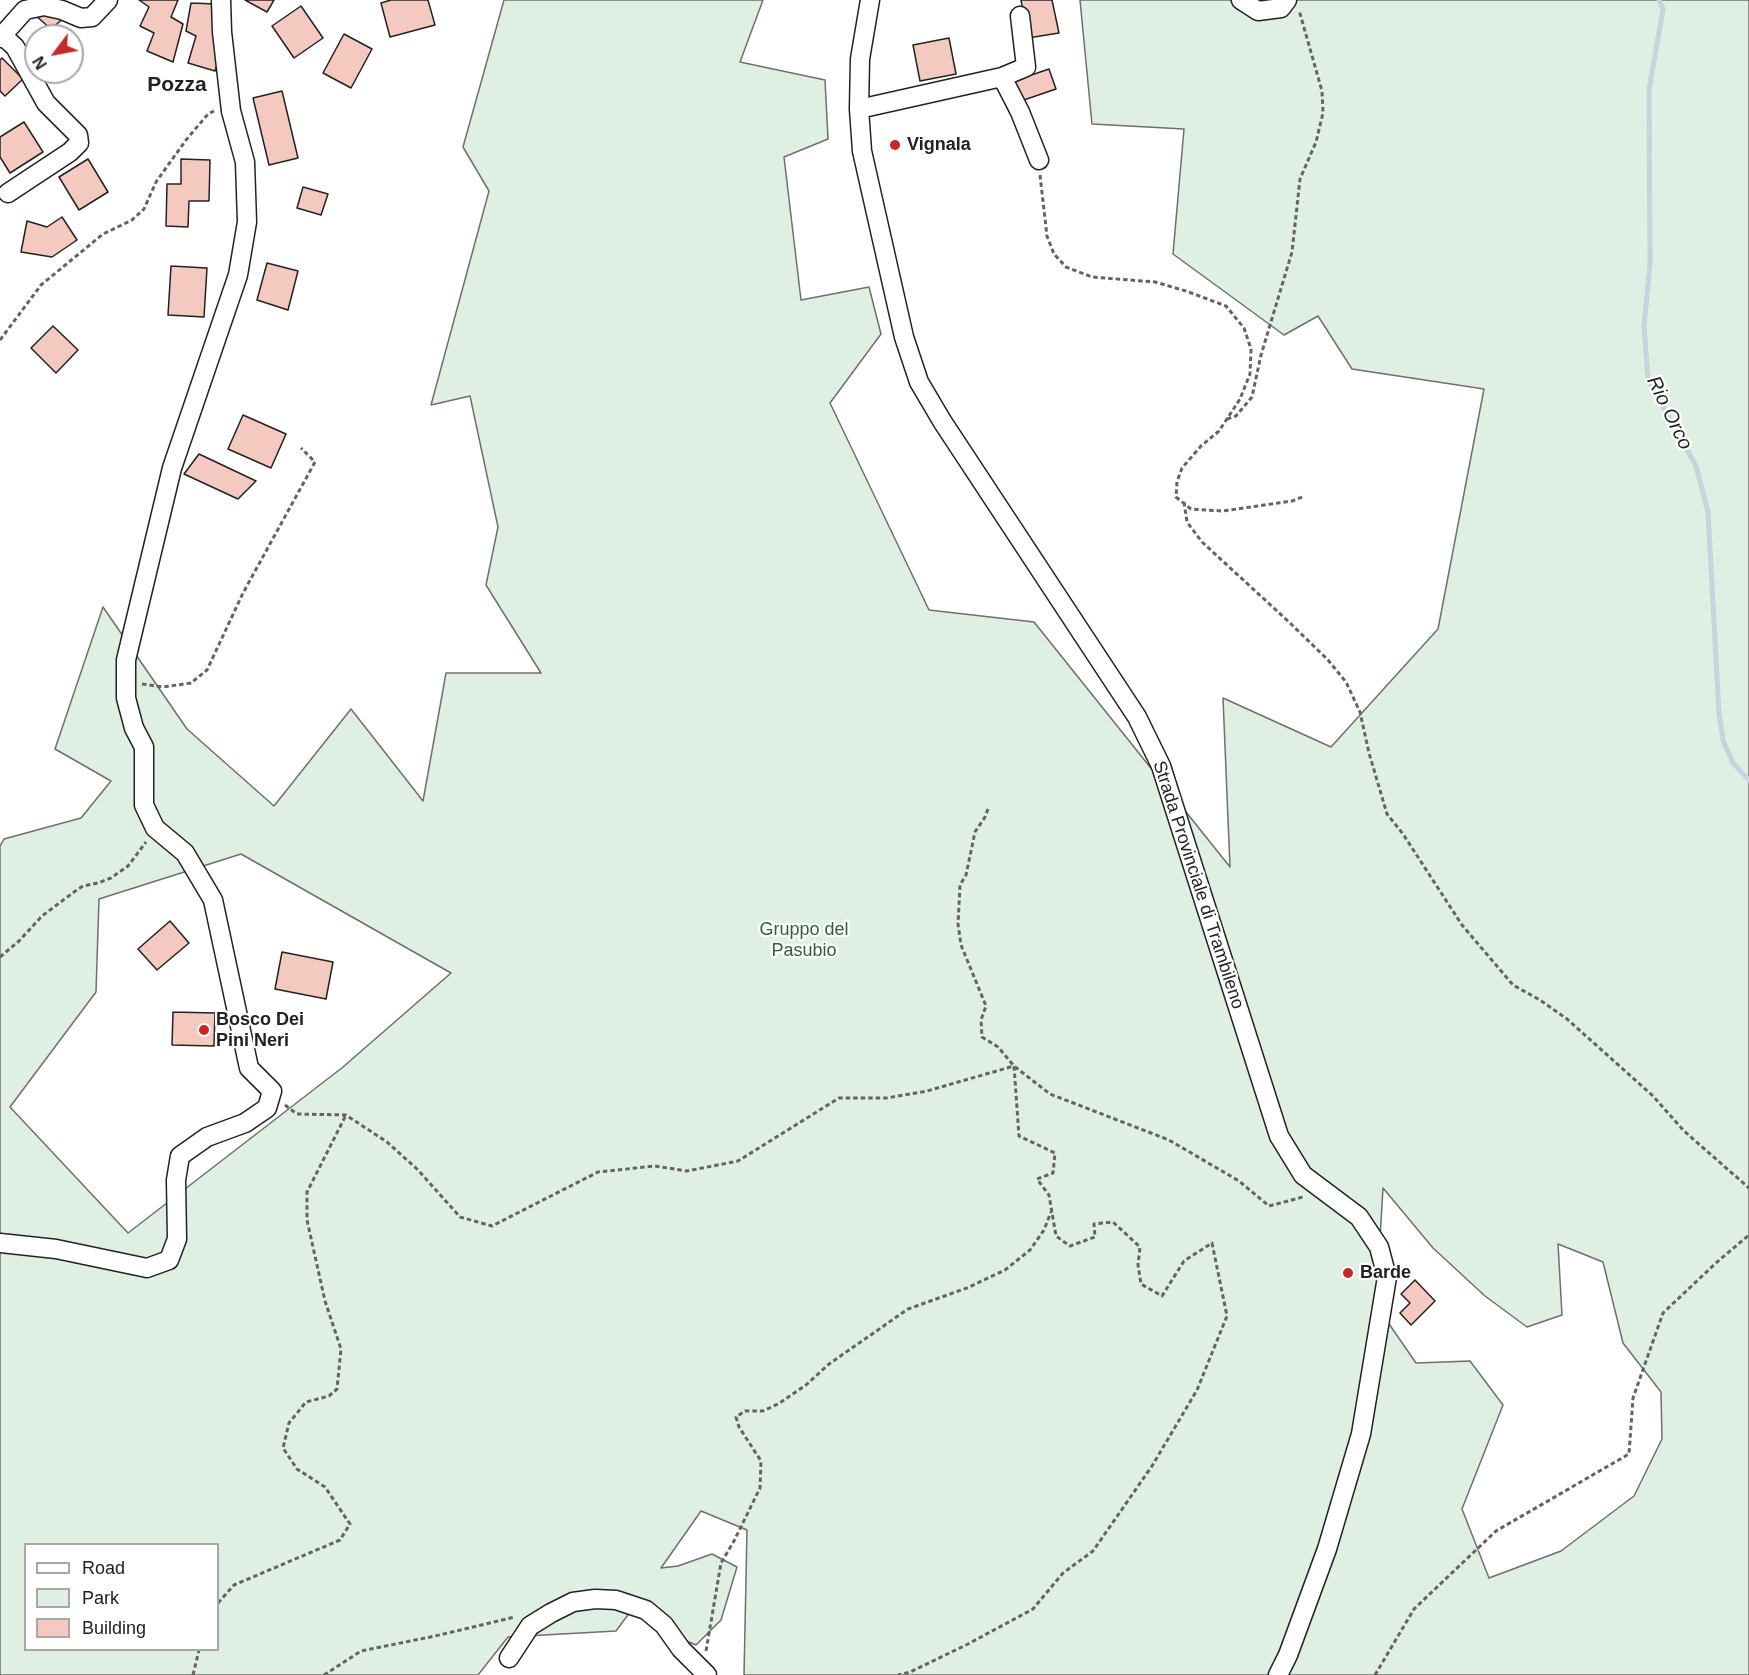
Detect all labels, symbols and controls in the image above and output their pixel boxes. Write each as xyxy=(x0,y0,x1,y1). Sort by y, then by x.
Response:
north arrow xyxy=(24,24,84,84)
text: N xyxy=(30,53,50,72)
district label: Pozza xyxy=(147,72,207,98)
place label: Vignala xyxy=(907,134,971,156)
marker: Vignala xyxy=(888,138,902,152)
water label: Rio Orco xyxy=(1641,372,1697,454)
street label: Strada Provinciale di Trambileno xyxy=(1148,758,1248,1012)
park label: Gruppo del Pasubio xyxy=(759,919,849,962)
place label: Bosco Dei Pini Neri xyxy=(216,1009,304,1052)
marker: Bosco Dei Pini Neri xyxy=(197,1023,211,1037)
place label: Barde xyxy=(1360,1262,1411,1284)
marker: Barde xyxy=(1341,1266,1355,1280)
legend xyxy=(24,1543,219,1651)
text: Road xyxy=(82,1558,125,1578)
text: Park xyxy=(82,1588,119,1608)
text: Building xyxy=(82,1618,146,1638)

